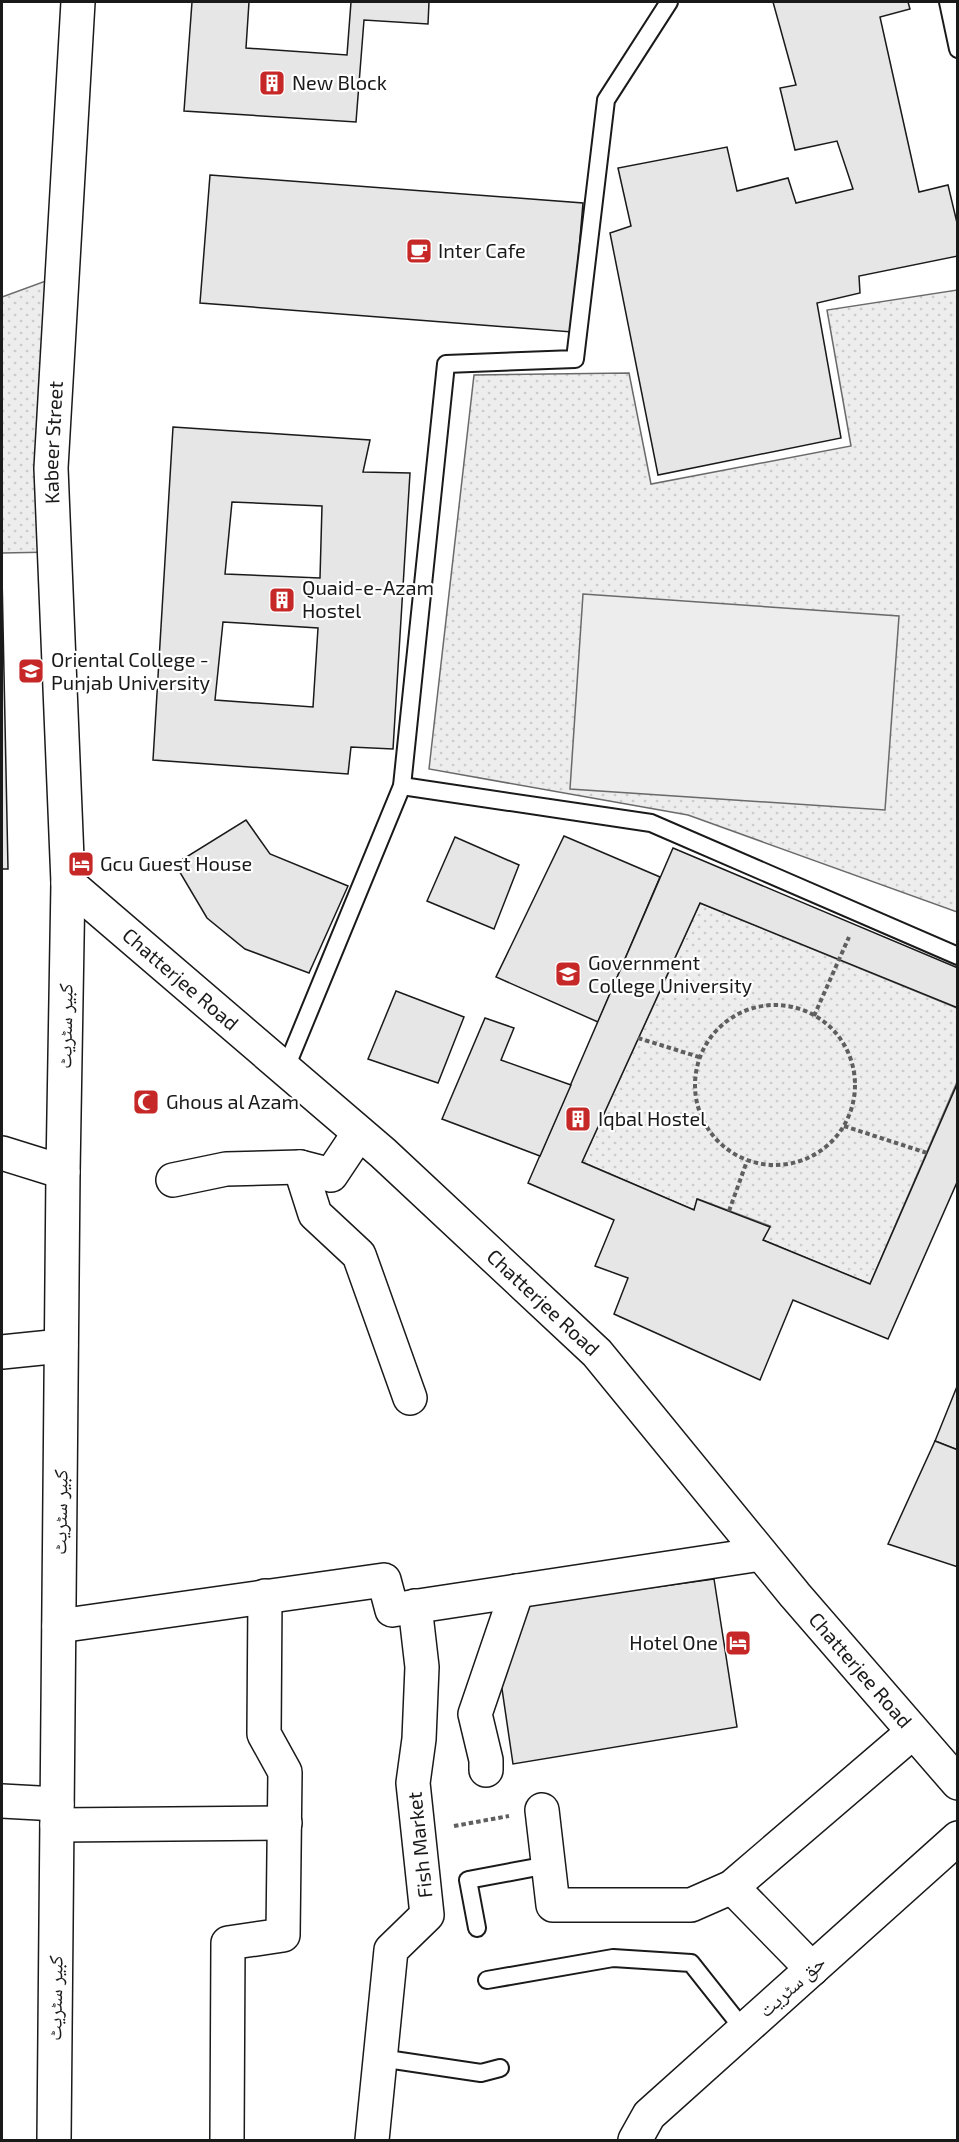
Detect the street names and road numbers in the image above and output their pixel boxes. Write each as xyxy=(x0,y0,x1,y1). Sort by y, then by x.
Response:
street label: Kabeer Street xyxy=(38,380,67,505)
street label: Chatterjee Road xyxy=(118,922,244,1035)
street label: کبیر سٹریٹ xyxy=(51,983,77,1069)
street label: Chatterjee Road xyxy=(483,1244,605,1360)
street label: کبیر سٹریٹ xyxy=(46,1469,72,1555)
street label: Chatterjee Road xyxy=(804,1607,918,1732)
street label: Fish Market xyxy=(401,1790,437,1899)
street label: حق سٹریت xyxy=(753,1949,831,2022)
street label: کبیر سٹریٹ xyxy=(41,1955,67,2041)

